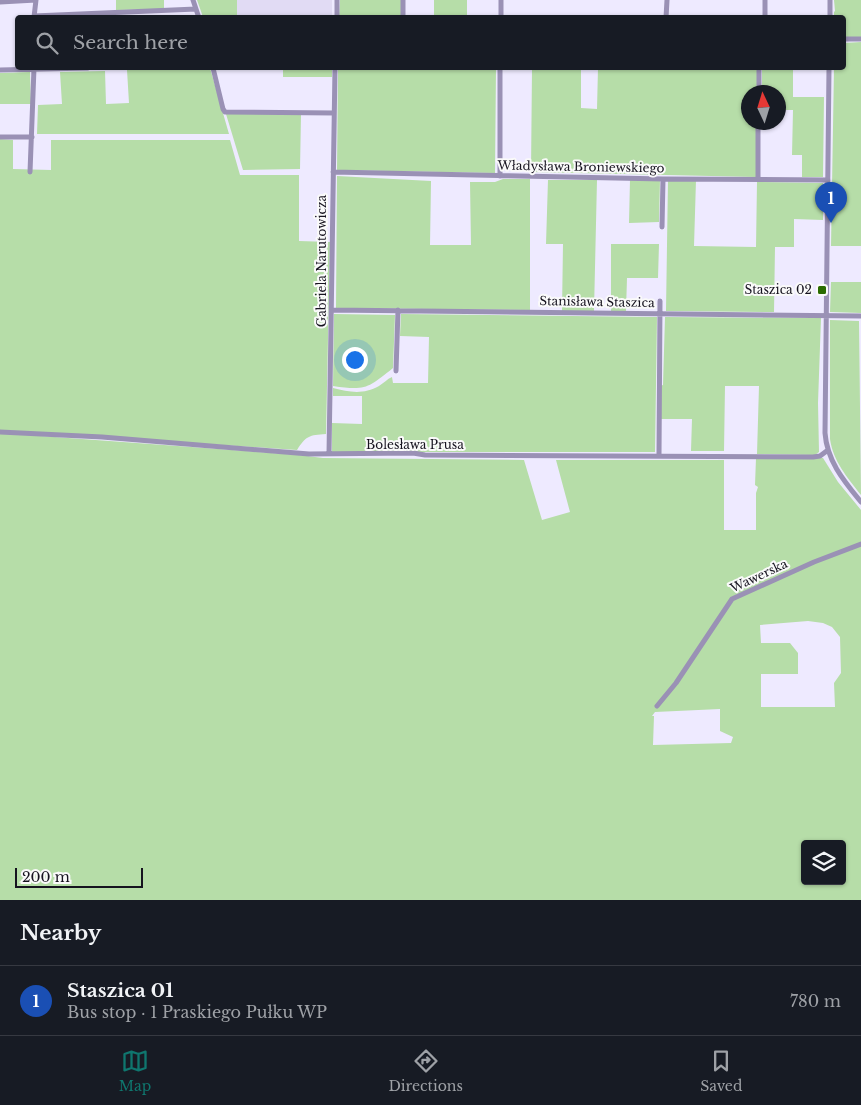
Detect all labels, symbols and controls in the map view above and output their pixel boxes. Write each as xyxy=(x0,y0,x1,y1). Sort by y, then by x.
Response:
search box xyxy=(15,15,846,70)
icon: search xyxy=(33,29,61,57)
text: Search here xyxy=(73,31,188,54)
north arrow xyxy=(741,85,786,130)
street label: Władysława Broniewskiego xyxy=(496,158,665,175)
pin: 1 xyxy=(815,182,847,223)
street label: Gabriela Narutowicza xyxy=(314,194,329,327)
place label: Staszica 02 xyxy=(745,282,812,297)
marker: Staszica 02 xyxy=(816,284,828,296)
street label: Stanisława Staszica xyxy=(539,293,655,310)
your location xyxy=(342,347,368,373)
street label: Bolesława Prusa xyxy=(366,437,464,452)
street label: Wawerska xyxy=(727,556,790,596)
map controls xyxy=(801,840,846,885)
button: layers xyxy=(801,840,846,885)
scale bar xyxy=(15,865,142,888)
text: 200 m xyxy=(22,868,70,886)
text: Nearby xyxy=(20,920,101,946)
text: Staszica 01 xyxy=(67,979,173,1002)
text: 1 xyxy=(33,991,39,1011)
text: 780 m xyxy=(790,991,841,1011)
text: Bus stop · 1 Praskiego Pułku WP xyxy=(67,1002,327,1022)
tab: Map xyxy=(119,1047,151,1095)
tab: Directions xyxy=(388,1047,463,1095)
tab: Saved xyxy=(700,1047,742,1095)

